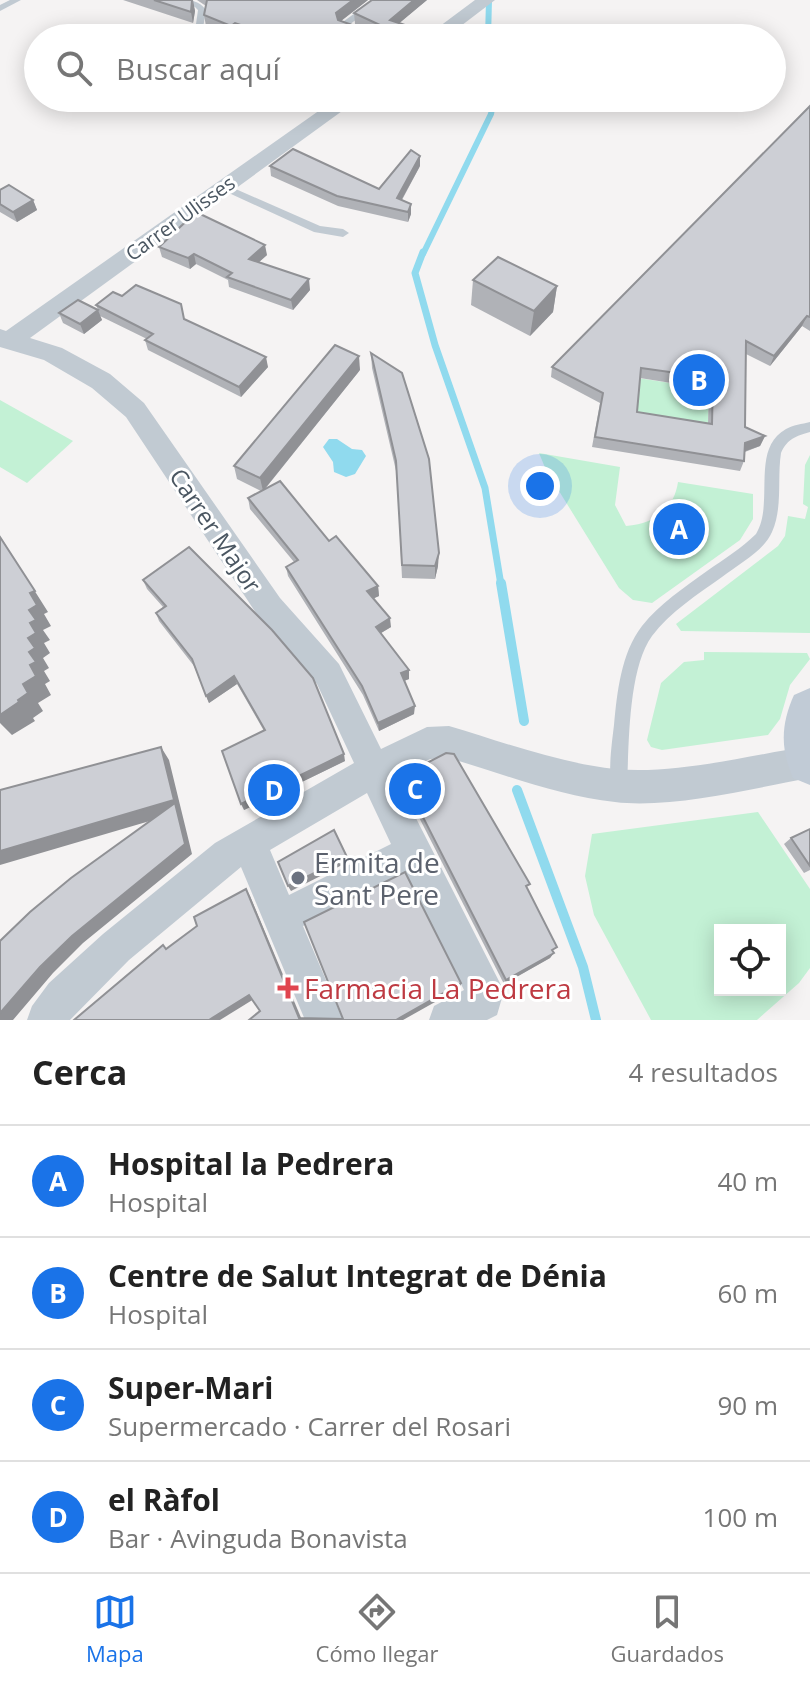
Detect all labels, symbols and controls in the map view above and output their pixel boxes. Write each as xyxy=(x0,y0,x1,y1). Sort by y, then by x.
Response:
search box xyxy=(24,24,786,112)
icon: search xyxy=(52,46,96,90)
text: Buscar aquí xyxy=(116,48,280,89)
street label: Carrer Ulisses xyxy=(120,169,240,267)
pin: B xyxy=(673,350,725,410)
street label: Carrer Major xyxy=(162,462,270,599)
your location xyxy=(520,466,560,506)
pin: A xyxy=(653,499,705,559)
pin: C xyxy=(389,759,441,819)
pin: D xyxy=(248,760,300,820)
place label: Ermita de Sant Pere xyxy=(314,843,440,913)
marker: Ermita de Sant Pere xyxy=(289,869,307,887)
map controls xyxy=(714,924,786,996)
button: locate xyxy=(714,924,786,996)
place label: Farmacia La Pedrera xyxy=(304,969,572,1007)
marker: Farmacia La Pedrera xyxy=(279,979,297,997)
text: Cerca xyxy=(32,1049,127,1095)
text: 4 resultados xyxy=(629,1054,778,1090)
text: Hospital la Pedrera xyxy=(108,1143,394,1184)
text: A xyxy=(49,1163,67,1199)
text: 40 m xyxy=(717,1163,778,1199)
text: Hospital xyxy=(108,1184,208,1220)
text: Centre de Salut Integrat de Dénia xyxy=(108,1255,607,1296)
text: B xyxy=(49,1275,67,1311)
text: 60 m xyxy=(717,1275,778,1311)
text: Hospital xyxy=(108,1296,208,1332)
text: Super-Mari xyxy=(108,1367,273,1408)
text: C xyxy=(50,1387,66,1423)
text: 90 m xyxy=(717,1387,778,1423)
text: Supermercado · Carrer del Rosari xyxy=(108,1408,511,1444)
text: el Ràfol xyxy=(108,1479,220,1520)
text: D xyxy=(48,1499,68,1535)
text: 100 m xyxy=(703,1499,778,1535)
text: Bar · Avinguda Bonavista xyxy=(108,1520,408,1556)
tab: Mapa xyxy=(86,1590,144,1668)
tab: Cómo llegar xyxy=(316,1590,439,1668)
tab: Guardados xyxy=(610,1590,724,1668)

